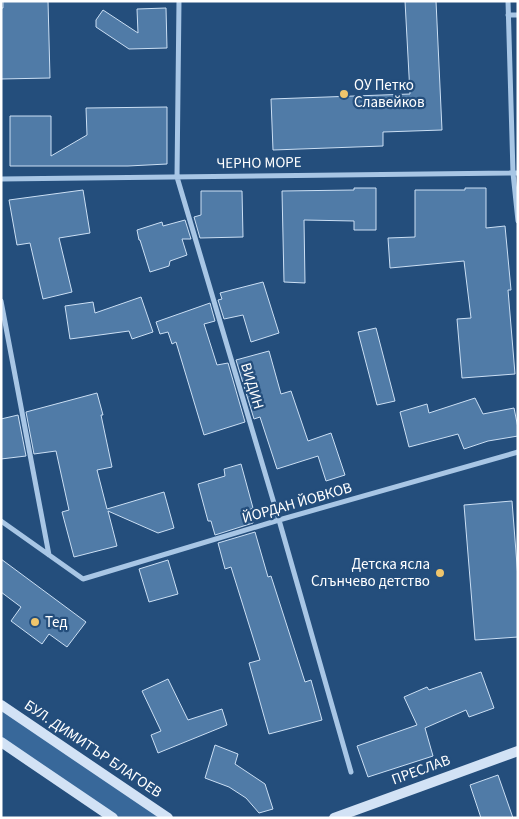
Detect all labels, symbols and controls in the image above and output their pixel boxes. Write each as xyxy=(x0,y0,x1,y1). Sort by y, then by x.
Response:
place label: ОУ Петко Славейков xyxy=(354,75,425,113)
marker: ОУ Петко Славейков xyxy=(338,88,350,100)
street label: ЧЕРНО МОРЕ xyxy=(216,152,302,174)
street label: ВИДИН xyxy=(235,360,269,412)
street label: ЙОРДАН ЙОВКОВ xyxy=(240,477,355,529)
place label: Детска ясла Слънчево детство xyxy=(311,554,430,592)
marker: Детска ясла Слънчево детство xyxy=(434,567,446,579)
place label: Тед xyxy=(45,612,67,633)
marker: Тед xyxy=(29,616,41,628)
street label: БУЛ. ДИМИТЪР БЛАГОЕВ xyxy=(20,695,166,803)
street label: ПРЕСЛАВ xyxy=(389,750,453,790)

